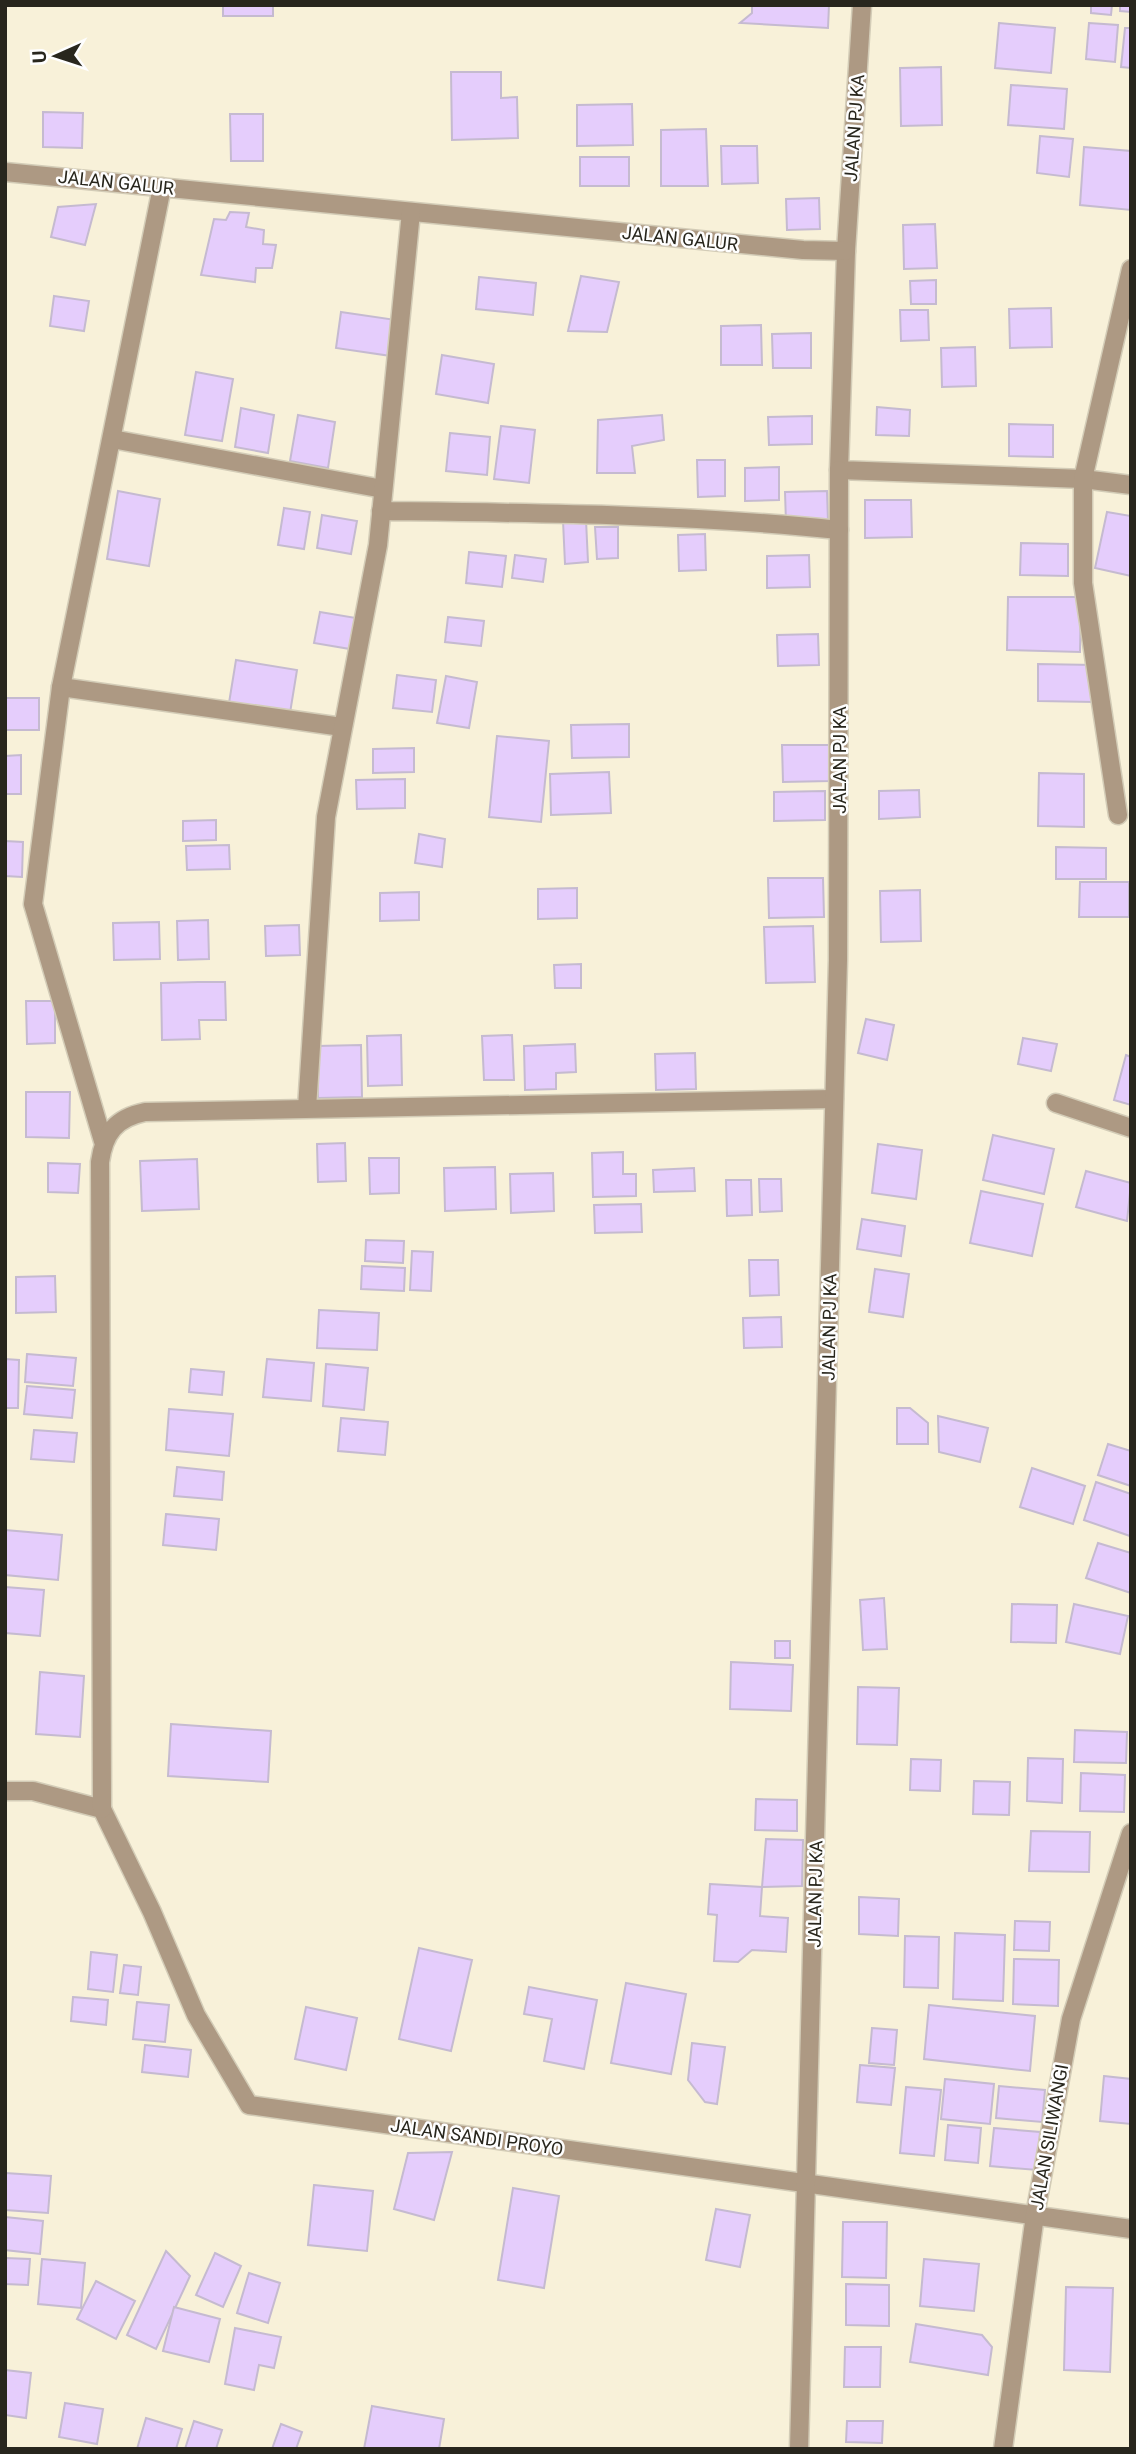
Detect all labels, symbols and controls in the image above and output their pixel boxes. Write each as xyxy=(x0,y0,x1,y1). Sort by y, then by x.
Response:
north arrow xyxy=(21,21,91,91)
text: U xyxy=(28,50,51,64)
street label: JALAN PJ KA xyxy=(840,73,868,182)
street label: JALAN GALUR xyxy=(57,165,175,199)
street label: JALAN GALUR xyxy=(621,221,739,255)
street label: JALAN PJ KA xyxy=(829,706,850,814)
street label: JALAN PJ KA xyxy=(818,1273,840,1381)
street label: JALAN PJ KA xyxy=(804,1840,826,1948)
street label: JALAN SILIWANGI xyxy=(1026,2062,1072,2212)
street label: JALAN SANDI PROYO xyxy=(389,2114,565,2160)

